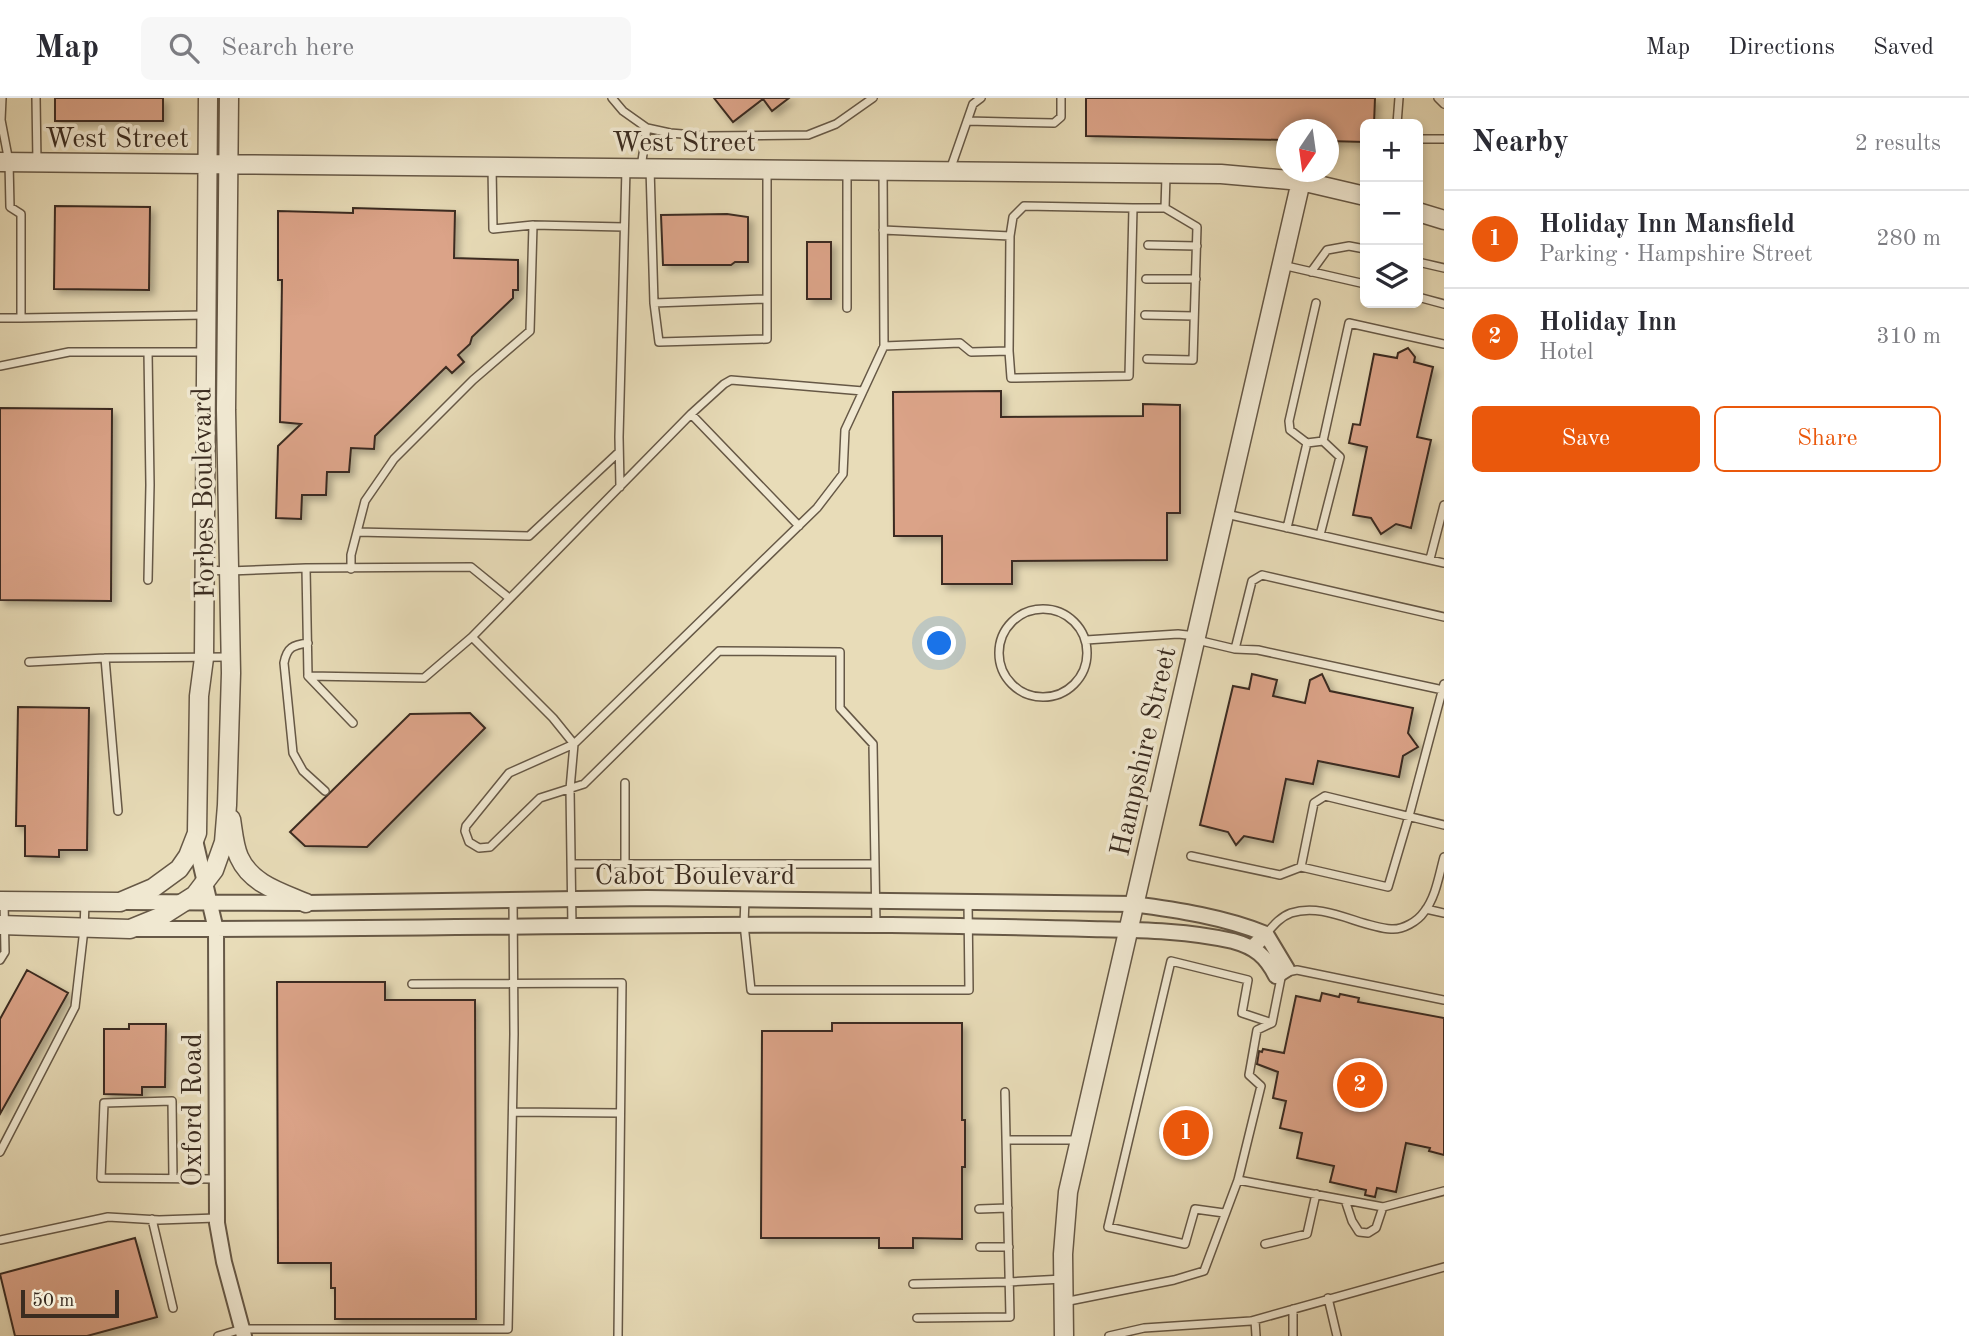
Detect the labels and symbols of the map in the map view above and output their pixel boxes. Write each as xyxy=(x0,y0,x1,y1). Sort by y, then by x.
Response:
north arrow xyxy=(1276,119,1339,182)
street label: West Street xyxy=(45,126,189,154)
street label: West Street xyxy=(612,130,756,158)
street label: Forbes Boulevard xyxy=(189,387,221,599)
your location xyxy=(922,626,956,660)
street label: Hampshire Street xyxy=(1107,644,1183,859)
street label: Cabot Boulevard xyxy=(595,863,795,891)
street label: Oxford Road xyxy=(180,1033,208,1187)
pin: 2 xyxy=(1337,1059,1383,1111)
pin: 1 xyxy=(1163,1107,1209,1159)
scale bar xyxy=(21,1287,119,1319)

